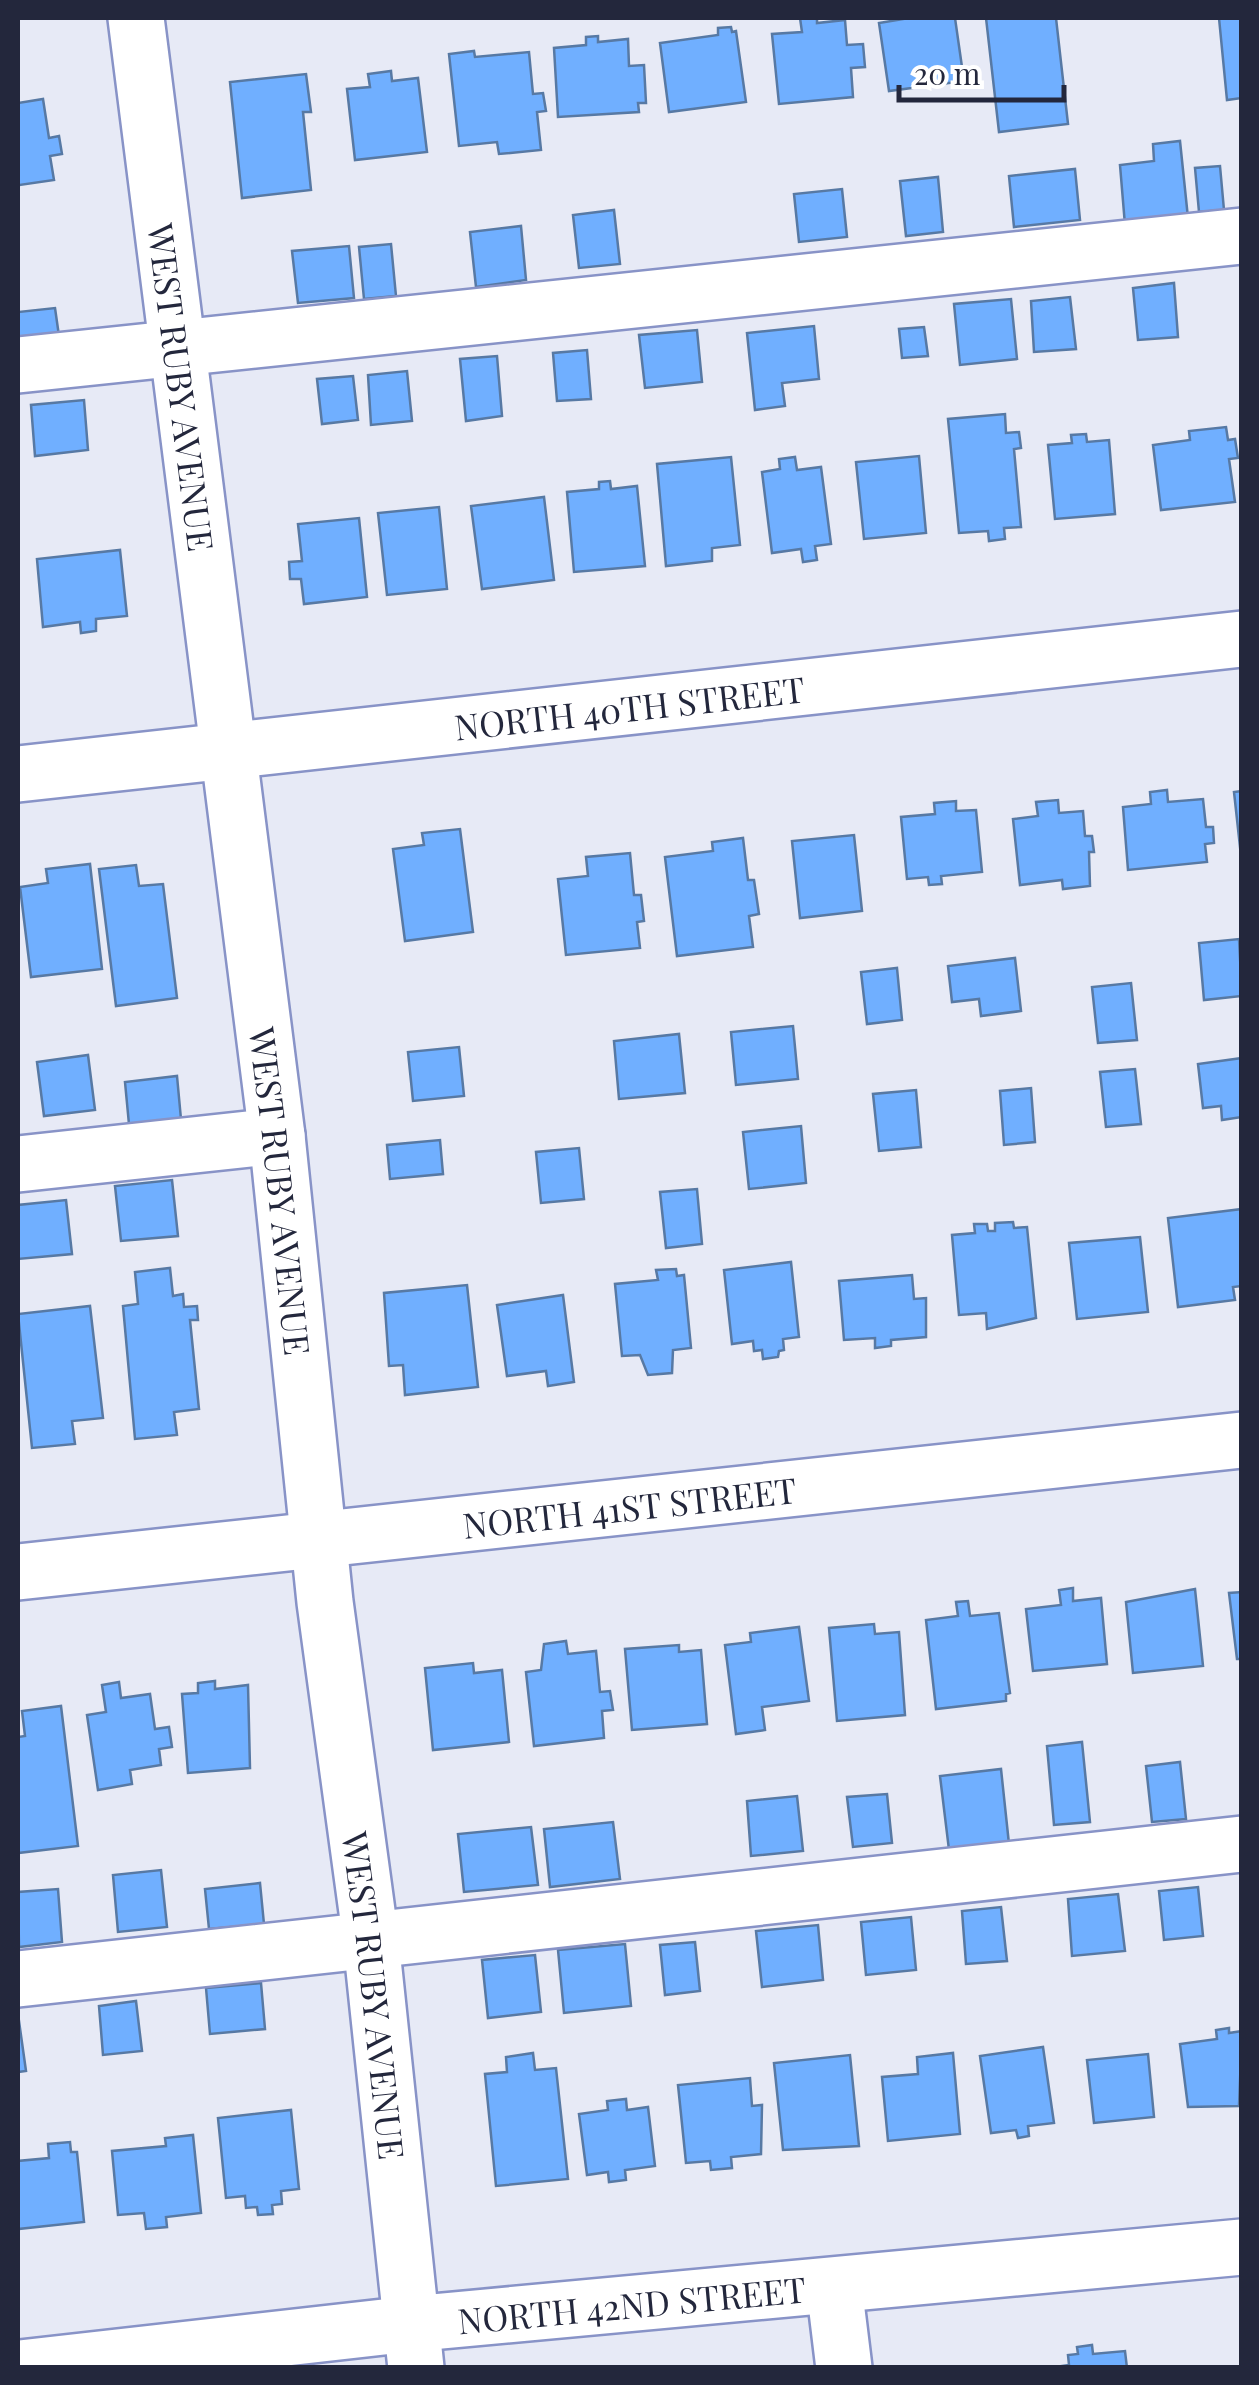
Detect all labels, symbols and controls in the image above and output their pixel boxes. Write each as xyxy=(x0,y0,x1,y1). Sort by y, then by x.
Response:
scale bar xyxy=(899,40,1064,102)
text: 20 m xyxy=(914,53,981,93)
street label: WEST RUBY AVENUE xyxy=(138,220,226,554)
street label: NORTH 40TH STREET xyxy=(452,664,807,749)
street label: WEST RUBY AVENUE xyxy=(240,1023,323,1357)
street label: NORTH 41ST STREET xyxy=(460,1465,799,1547)
street label: WEST RUBY AVENUE xyxy=(333,1828,417,2162)
street label: NORTH 42ND STREET xyxy=(455,2264,808,2343)

